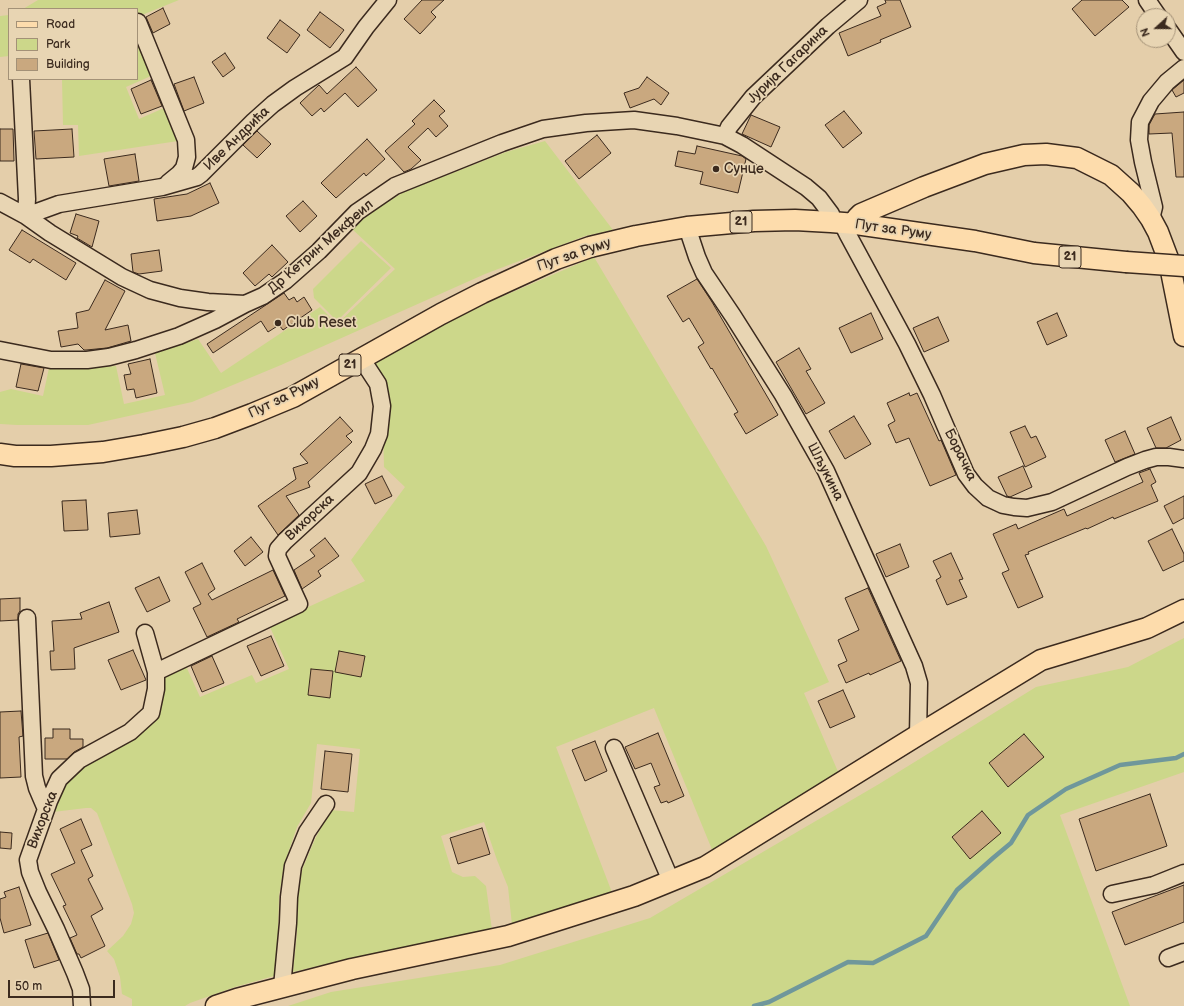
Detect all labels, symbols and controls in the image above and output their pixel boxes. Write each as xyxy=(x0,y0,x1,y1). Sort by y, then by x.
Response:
legend xyxy=(8,8,138,80)
north arrow xyxy=(1136,8,1176,48)
text: Road xyxy=(46,17,75,32)
street label: Јурија Гагарина xyxy=(744,22,832,108)
text: N xyxy=(1138,26,1153,38)
text: Park xyxy=(46,37,70,52)
text: Building xyxy=(46,57,90,72)
street label: Иве Андрића xyxy=(201,103,273,175)
place label: Сунце xyxy=(724,161,764,177)
marker: Сунце xyxy=(711,164,721,174)
street label: Др Кетрин Мекфеил xyxy=(265,197,377,297)
road number: 21 xyxy=(730,211,752,233)
street label: Пут за Руму xyxy=(854,216,932,244)
street label: Пут за Руму xyxy=(535,235,613,275)
road number: 21 xyxy=(1059,246,1081,268)
place label: Club Reset xyxy=(286,315,356,331)
marker: Club Reset xyxy=(273,318,283,328)
road number: 21 xyxy=(339,354,361,376)
street label: Пут за Руму xyxy=(246,374,322,422)
street label: Борачка xyxy=(940,426,980,484)
street label: Шљукина xyxy=(803,440,847,504)
street label: Вихорска xyxy=(282,491,338,545)
street label: Вихорска xyxy=(24,789,62,851)
scale bar xyxy=(10,972,117,998)
text: 50 m xyxy=(15,979,42,994)

